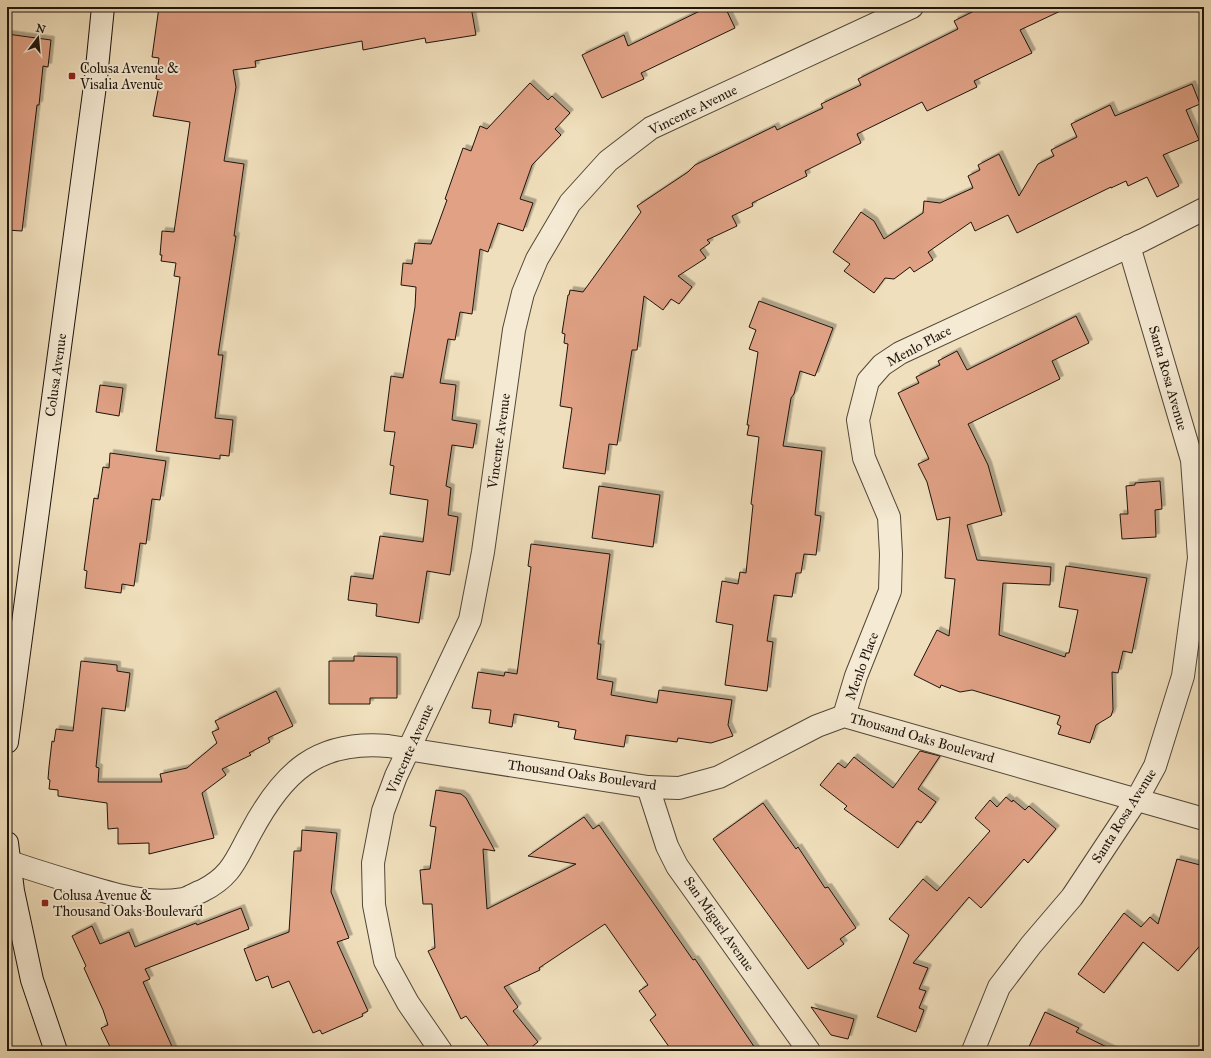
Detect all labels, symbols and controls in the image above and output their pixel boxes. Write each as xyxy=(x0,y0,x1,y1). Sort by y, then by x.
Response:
north arrow xyxy=(18,18,58,58)
text: N xyxy=(34,21,48,37)
place label: Colusa Avenue & Visalia Avenue xyxy=(79,60,179,93)
marker: Colusa Avenue & Visalia Avenue xyxy=(67,71,77,81)
street label: Vincente Avenue xyxy=(645,81,740,139)
street label: Menlo Place xyxy=(884,322,955,370)
street label: Santa Rosa Avenue xyxy=(1145,324,1191,433)
street label: Colusa Avenue xyxy=(42,332,70,418)
street label: Vincente Avenue xyxy=(484,392,514,491)
street label: Menlo Place xyxy=(842,630,882,702)
street label: Vincente Avenue xyxy=(382,701,437,797)
street label: Thousand Oaks Boulevard xyxy=(848,709,996,767)
street label: Thousand Oaks Boulevard xyxy=(507,756,657,794)
street label: Santa Rosa Avenue xyxy=(1088,765,1160,866)
street label: San Miguel Avenue xyxy=(680,873,758,975)
place label: Colusa Avenue & Thousand Oaks Boulevard xyxy=(53,887,203,920)
marker: Colusa Avenue & Thousand Oaks Boulevard xyxy=(40,898,50,908)

